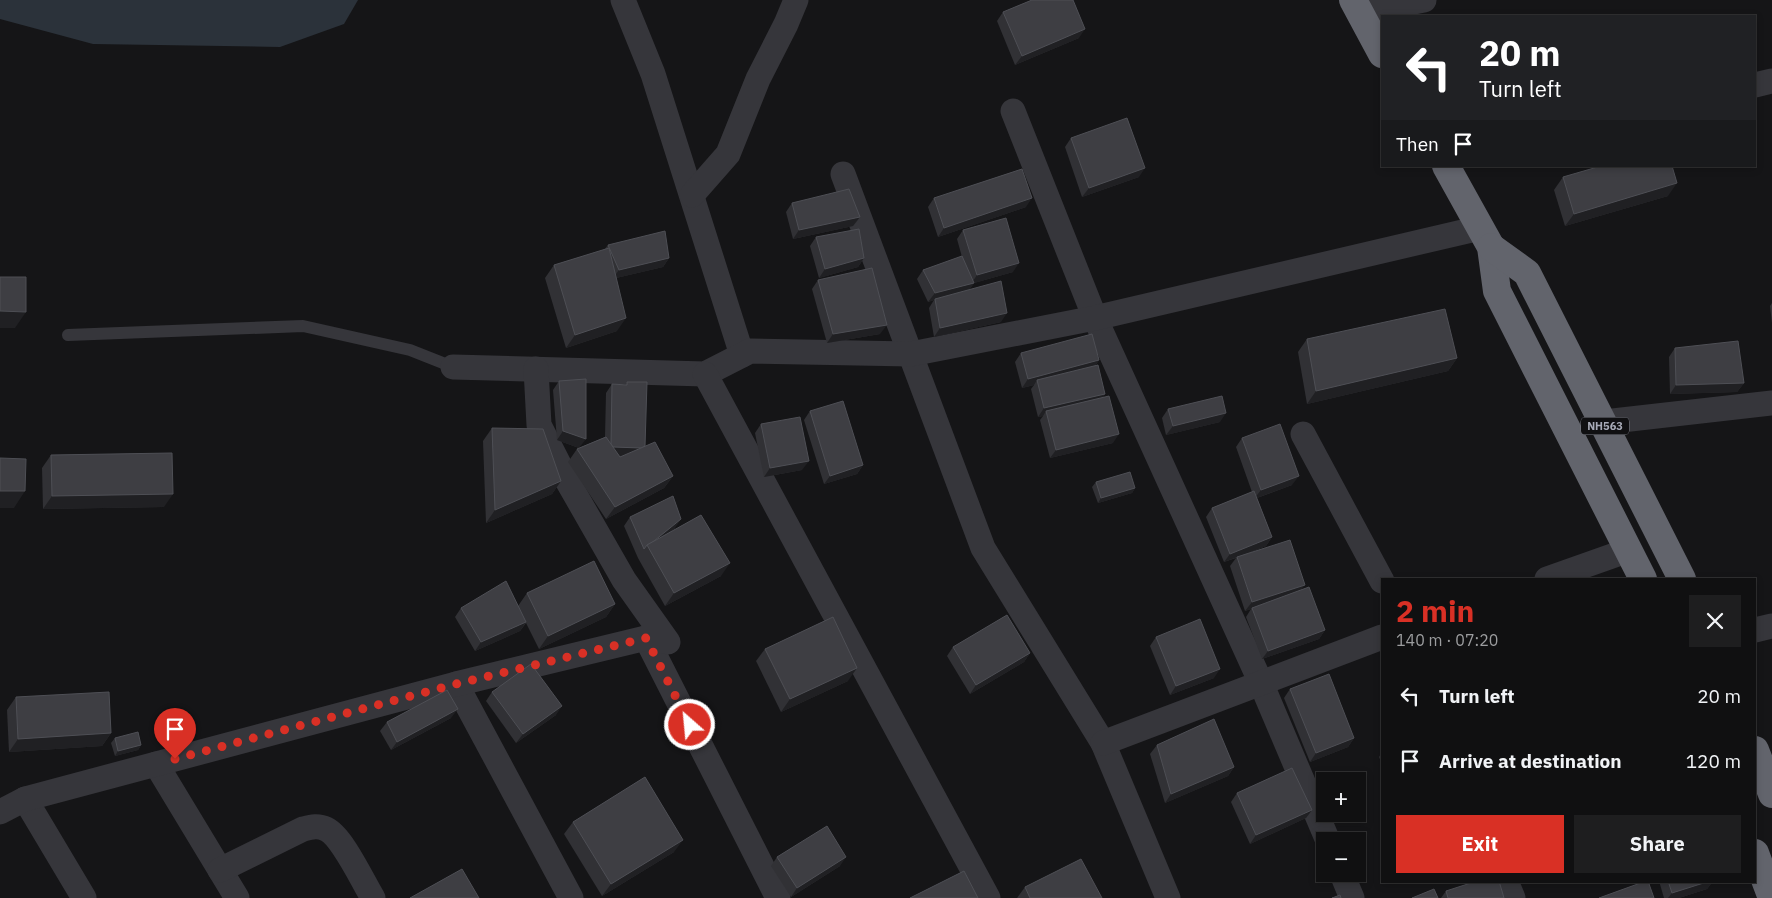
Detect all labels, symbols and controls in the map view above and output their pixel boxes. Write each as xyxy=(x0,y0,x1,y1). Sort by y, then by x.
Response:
text: 20 m xyxy=(1479,30,1561,76)
icon: left xyxy=(1396,35,1461,100)
text: Turn left xyxy=(1479,74,1562,103)
icon: arrive xyxy=(1449,130,1477,158)
text: Then xyxy=(1396,132,1439,156)
road number: NH563 xyxy=(1581,418,1629,434)
text: 2 min xyxy=(1396,591,1474,630)
button: close xyxy=(1689,595,1741,647)
text: 140 m · 07:20 xyxy=(1396,630,1498,650)
icon: left xyxy=(1396,682,1424,710)
text: Turn left xyxy=(1439,684,1515,708)
text: 20 m xyxy=(1697,684,1741,708)
position arrow xyxy=(663,698,715,750)
pin xyxy=(154,708,196,759)
icon: arrive xyxy=(161,715,189,743)
icon: arrive xyxy=(1396,747,1424,775)
text: Arrive at destination xyxy=(1439,749,1622,773)
text: 120 m xyxy=(1686,749,1741,773)
map controls xyxy=(1316,772,1366,882)
button: + xyxy=(1316,772,1366,822)
button: Exit xyxy=(1396,815,1564,873)
button: Share xyxy=(1574,815,1741,873)
button: − xyxy=(1316,832,1366,882)

